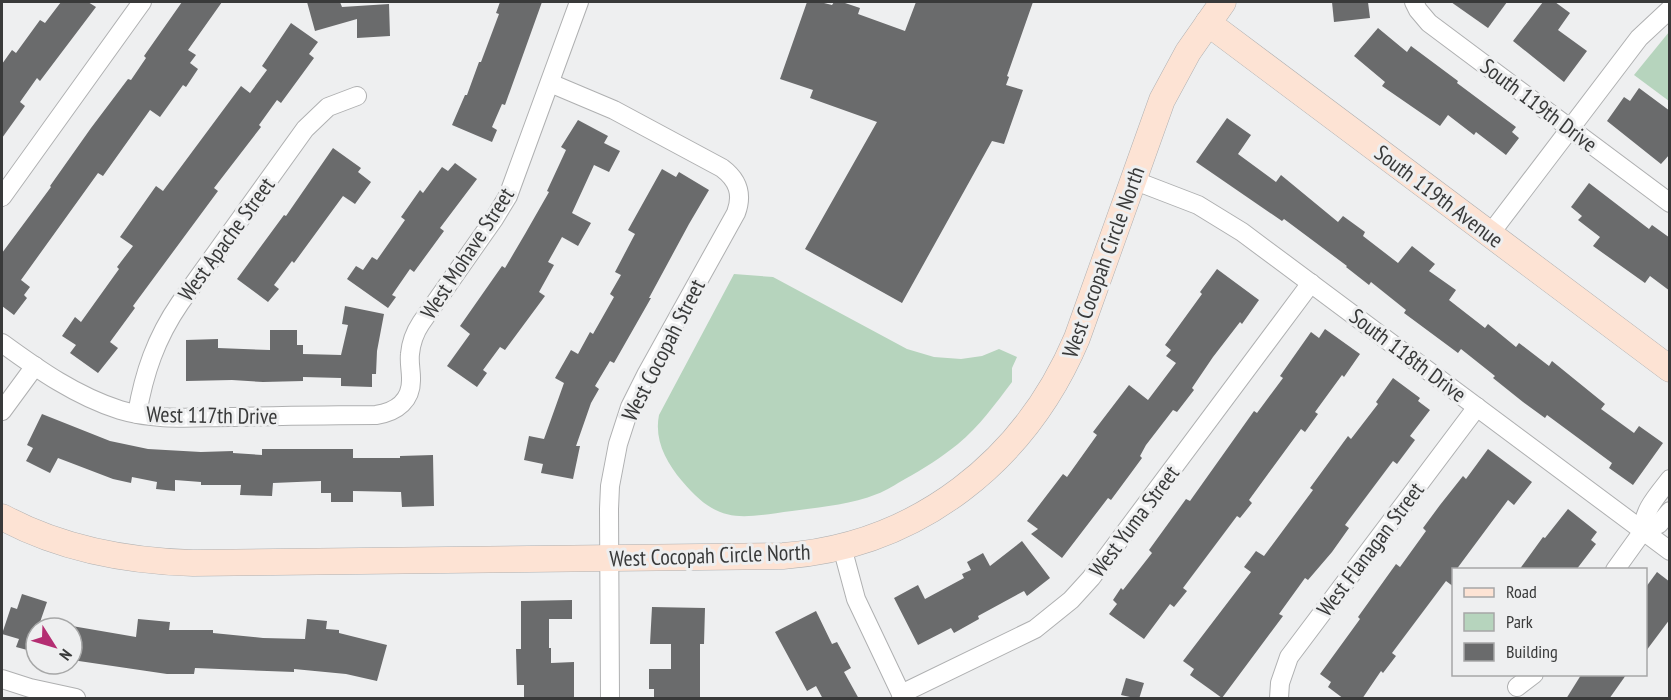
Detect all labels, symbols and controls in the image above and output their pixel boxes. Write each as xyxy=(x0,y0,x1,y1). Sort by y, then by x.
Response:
street label: South 119th Drive xyxy=(1475,52,1603,158)
street label: South 119th Avenue xyxy=(1369,138,1509,254)
street label: West Cocopah Circle North xyxy=(1055,163,1151,361)
street label: West Apache Street xyxy=(172,172,280,306)
street label: West Mohave Street xyxy=(414,182,520,324)
street label: West Cocopah Street xyxy=(615,274,711,426)
street label: South 118th Drive xyxy=(1344,302,1472,408)
street label: West 117th Drive xyxy=(146,400,278,430)
street label: West Yuma Street xyxy=(1083,460,1185,582)
street label: West Flanagan Street xyxy=(1310,476,1430,622)
street label: West Cocopah Circle North xyxy=(609,537,811,573)
legend xyxy=(1452,568,1647,676)
text: Road xyxy=(1506,580,1537,603)
text: Park xyxy=(1506,610,1533,633)
north arrow xyxy=(24,616,84,676)
text: Building xyxy=(1506,640,1558,663)
text: N xyxy=(55,646,77,664)

